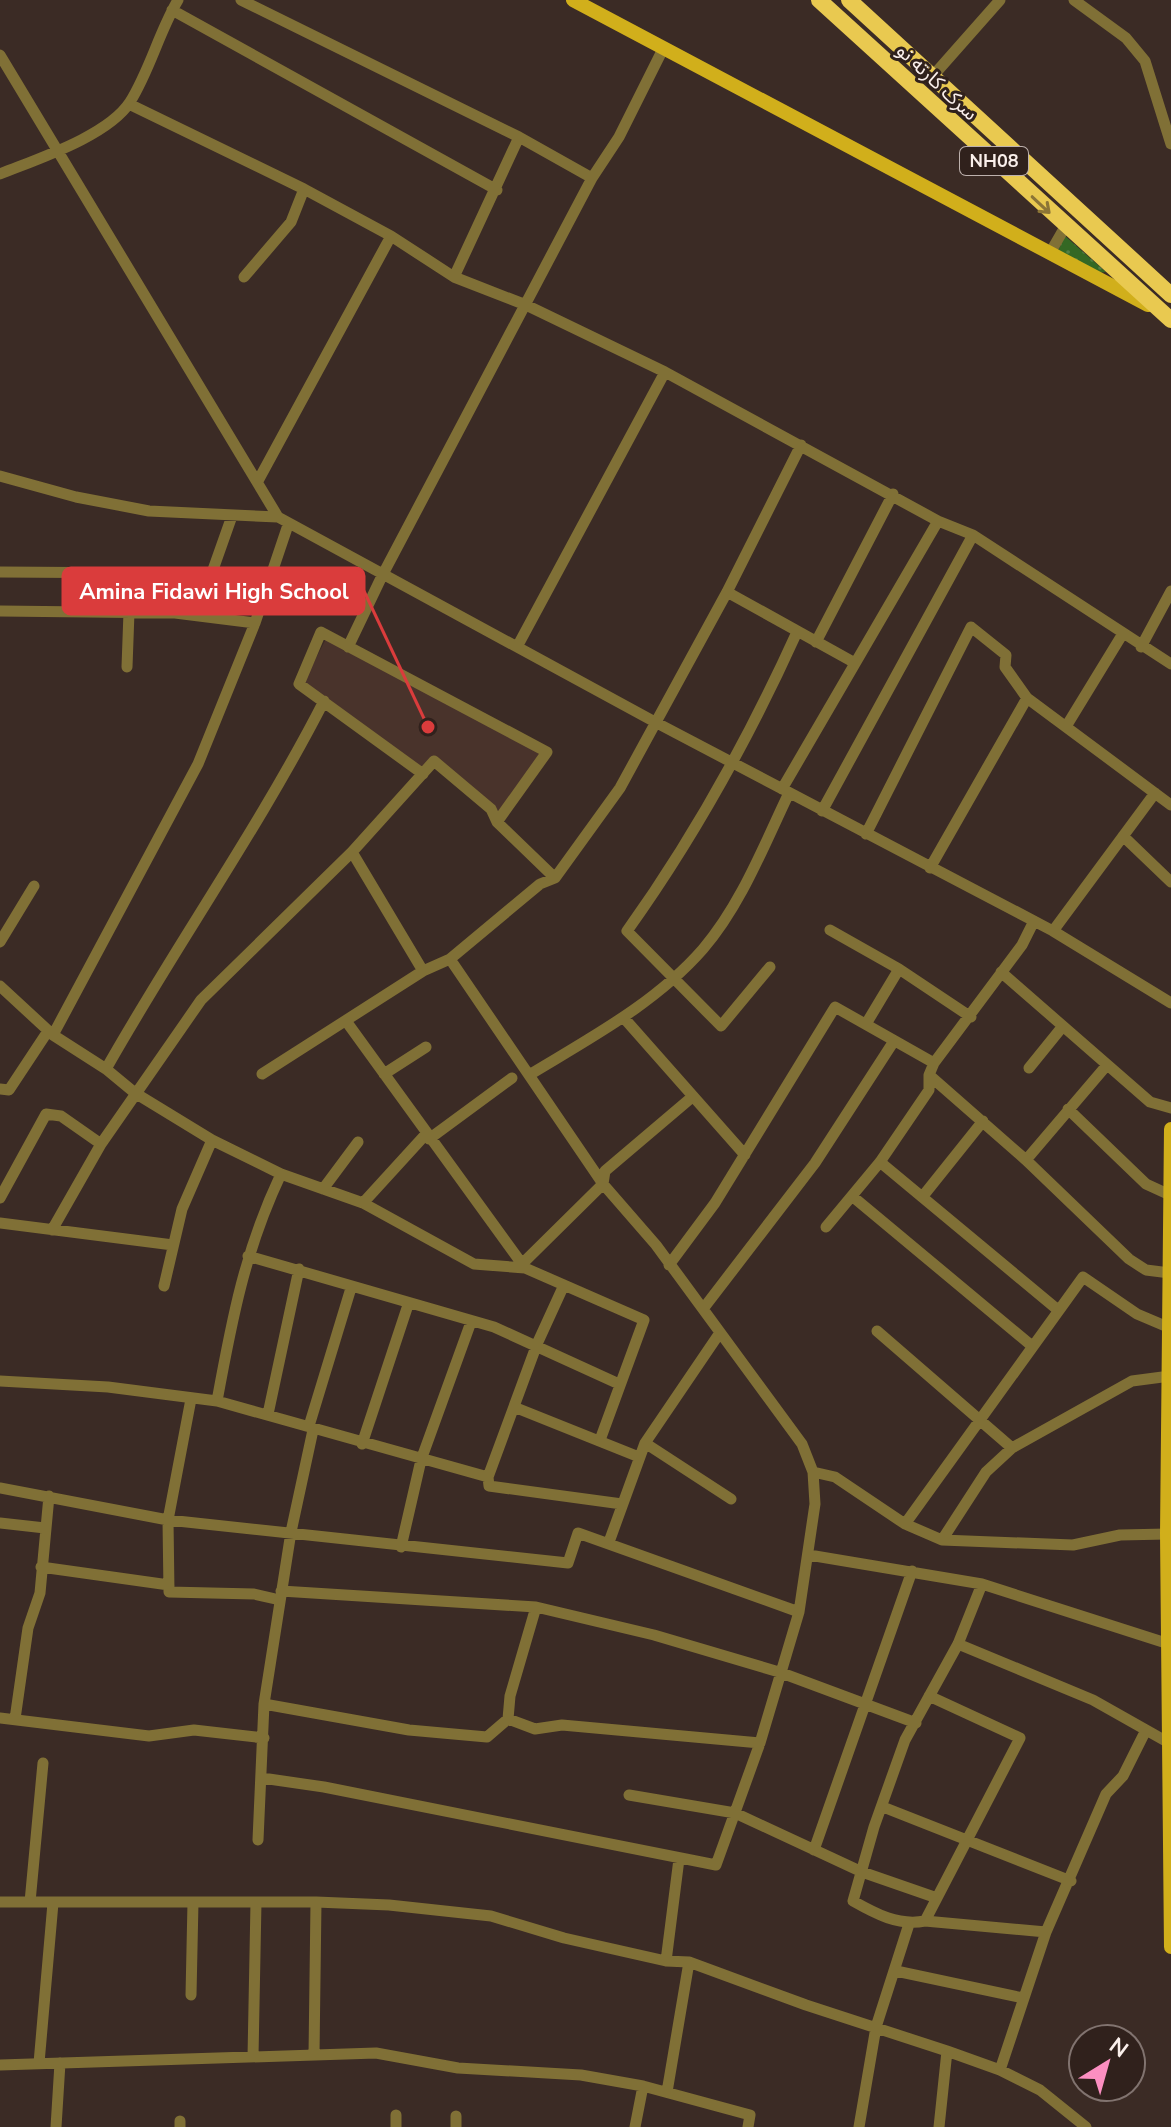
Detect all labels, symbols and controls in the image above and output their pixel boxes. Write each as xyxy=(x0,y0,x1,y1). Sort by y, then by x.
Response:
street label: سرک کارته نو xyxy=(891,37,983,127)
road number: NH08 xyxy=(960,147,1028,175)
one-way arrow xyxy=(1031,195,1051,214)
callout: Amina Fidawi High School xyxy=(63,568,364,614)
text: Amina Fidawi High School xyxy=(79,577,349,607)
north arrow xyxy=(1067,2023,1147,2103)
text: N xyxy=(1103,2031,1134,2065)

